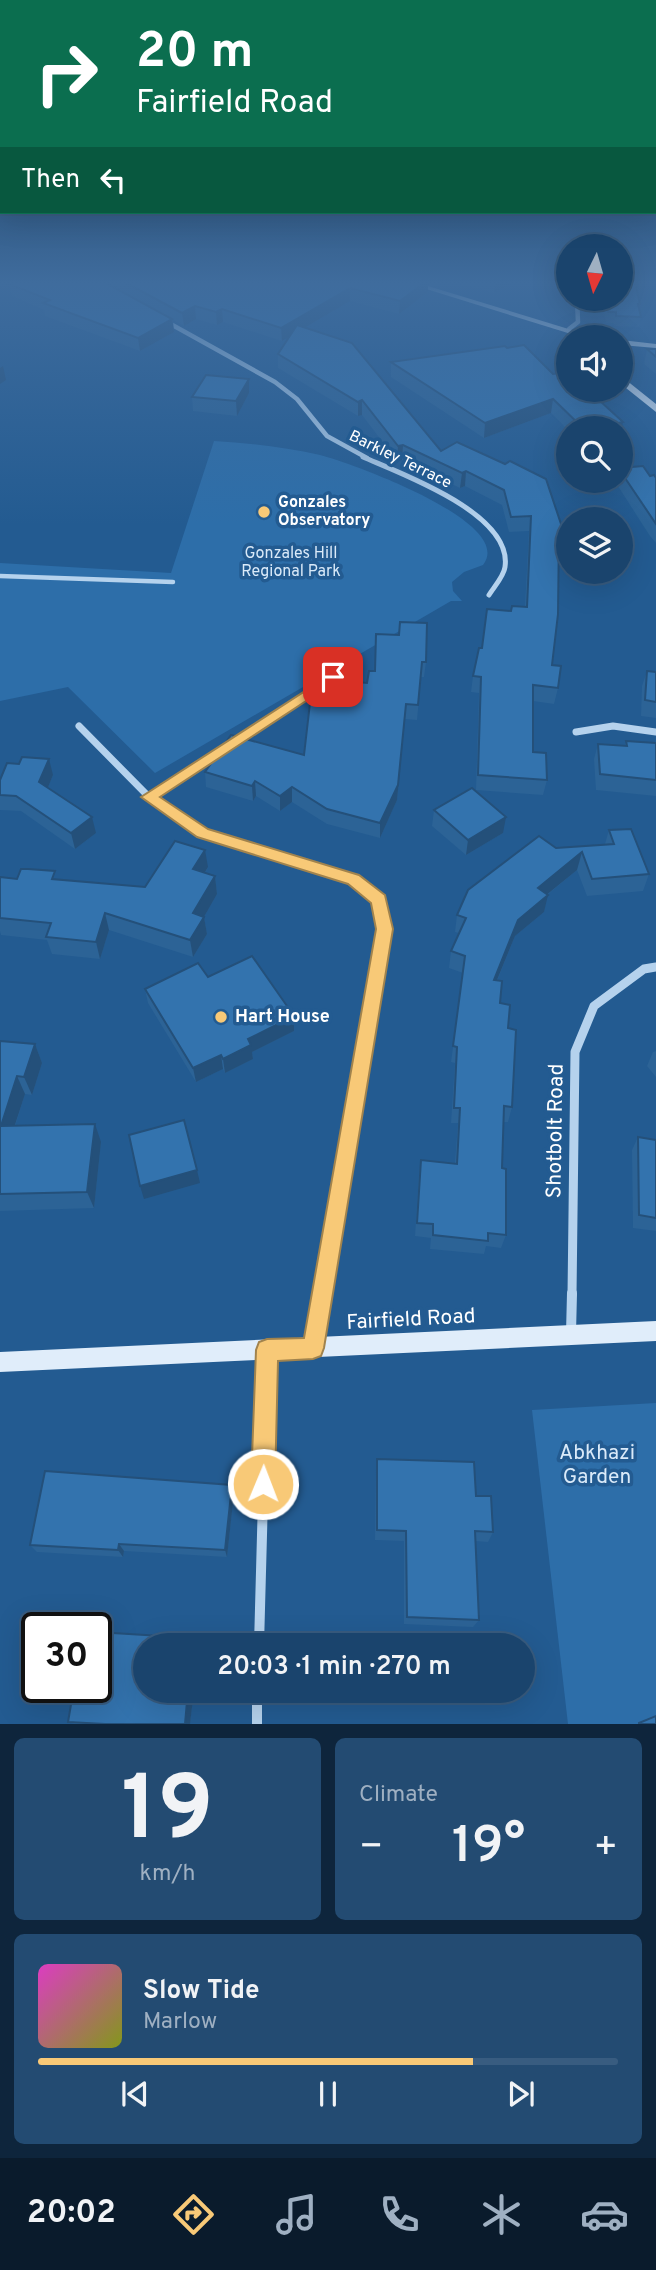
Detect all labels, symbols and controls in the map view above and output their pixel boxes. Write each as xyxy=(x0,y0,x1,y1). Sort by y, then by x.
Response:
text: 20 m xyxy=(136,23,253,85)
icon: right xyxy=(21,28,112,119)
text: Fairfield Road xyxy=(136,84,333,124)
icon: left xyxy=(94,161,132,199)
text: Then xyxy=(21,164,80,197)
north arrow xyxy=(556,234,634,312)
map controls xyxy=(556,234,633,584)
button: sound xyxy=(556,325,633,402)
button: search xyxy=(556,416,633,493)
street label: Barkley Terrace xyxy=(345,426,455,494)
place label: Gonzales Observatory xyxy=(278,493,370,531)
marker: Gonzales Observatory xyxy=(256,504,272,520)
button: layers xyxy=(556,507,633,584)
park label: Gonzales Hill Regional Park xyxy=(241,544,341,582)
pin xyxy=(303,647,363,707)
icon: arrive xyxy=(314,658,352,696)
place label: Hart House xyxy=(235,1006,330,1029)
marker: Hart House xyxy=(213,1009,229,1025)
street label: Shotbolt Road xyxy=(541,1063,571,1199)
street label: Fairfield Road xyxy=(346,1303,476,1337)
park label: Abkhazi Garden xyxy=(559,1440,635,1491)
position arrow xyxy=(226,1447,300,1521)
speed limit sign: 30 xyxy=(21,1612,112,1703)
text: 20:03 · 1 min · 270 m xyxy=(217,1651,451,1684)
text: 19 xyxy=(121,1757,214,1872)
text: Climate xyxy=(359,1781,438,1810)
text: 19° xyxy=(452,1815,525,1881)
text: − xyxy=(359,1824,384,1873)
text: + xyxy=(593,1824,618,1873)
text: km/h xyxy=(140,1860,195,1889)
text: Slow Tide xyxy=(143,1975,260,2008)
text: Marlow xyxy=(143,2008,217,2037)
icon: previous xyxy=(116,2075,154,2113)
icon: pause xyxy=(309,2075,347,2113)
icon: next xyxy=(502,2075,540,2113)
icon: directions xyxy=(169,2190,218,2239)
icon: music xyxy=(272,2190,321,2239)
icon: phone xyxy=(375,2190,424,2239)
icon: climate xyxy=(477,2190,526,2239)
icon: car xyxy=(580,2190,629,2239)
text: 20:02 xyxy=(27,2194,116,2234)

